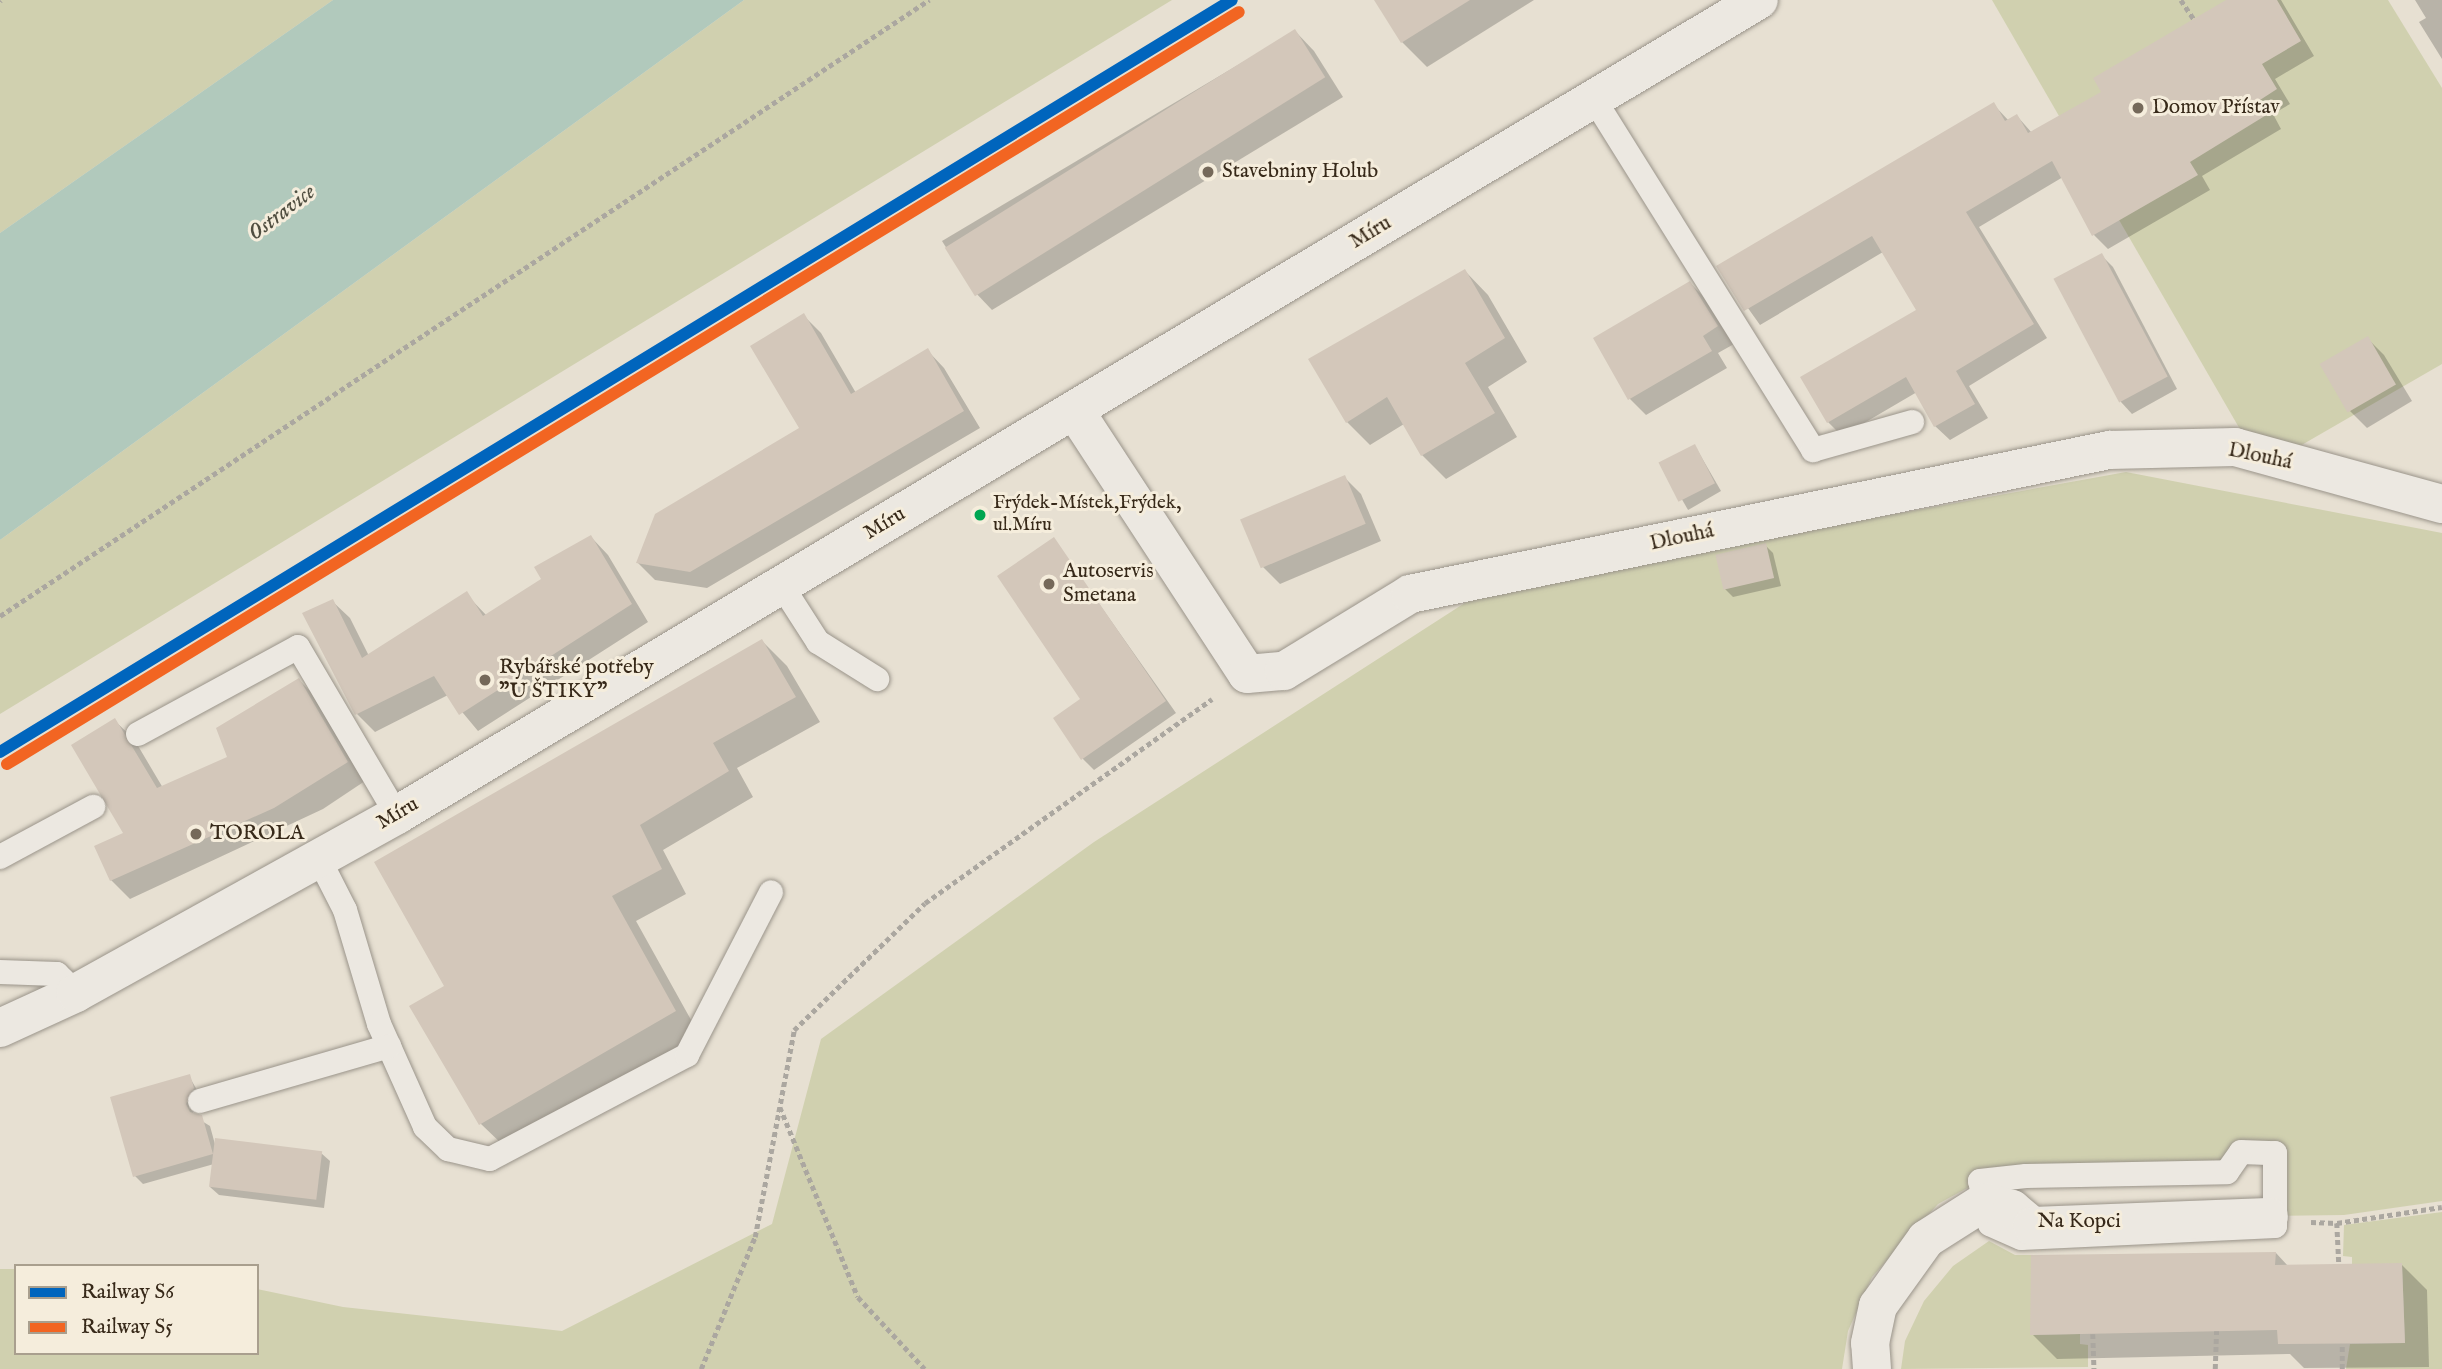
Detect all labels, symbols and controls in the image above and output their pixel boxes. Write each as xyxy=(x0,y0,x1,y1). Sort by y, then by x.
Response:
place label: Domov Přístav xyxy=(2152,95,2280,121)
marker: Domov Přístav xyxy=(2130,100,2146,116)
place label: Stavebniny Holub xyxy=(1222,159,1378,185)
marker: Stavebniny Holub xyxy=(1200,164,1216,180)
water label: Ostravice xyxy=(243,179,321,247)
street label: Míru xyxy=(1346,211,1396,255)
street label: Dlouhá xyxy=(2226,438,2294,476)
place label: Frýdek-Místek,Frýdek, ul.Míru xyxy=(993,493,1181,537)
street label: Míru xyxy=(860,502,910,546)
marker: Frýdek-Místek,Frýdek, ul.Míru xyxy=(973,508,987,522)
street label: Dlouhá xyxy=(1648,519,1716,557)
place label: Autoservis Smetana xyxy=(1063,559,1154,609)
marker: Autoservis Smetana xyxy=(1041,576,1057,592)
place label: Rybářské potřeby "U ŠTIKY" xyxy=(499,655,654,705)
marker: Rybářské potřeby "U ŠTIKY" xyxy=(477,672,493,688)
street label: Míru xyxy=(373,792,423,836)
place label: TOROLA xyxy=(210,821,304,847)
marker: TOROLA xyxy=(188,826,204,842)
street label: Na Kopci xyxy=(2037,1209,2121,1235)
legend xyxy=(14,1264,259,1355)
text: Railway S6 xyxy=(81,1279,174,1306)
text: Railway S5 xyxy=(81,1314,173,1341)

